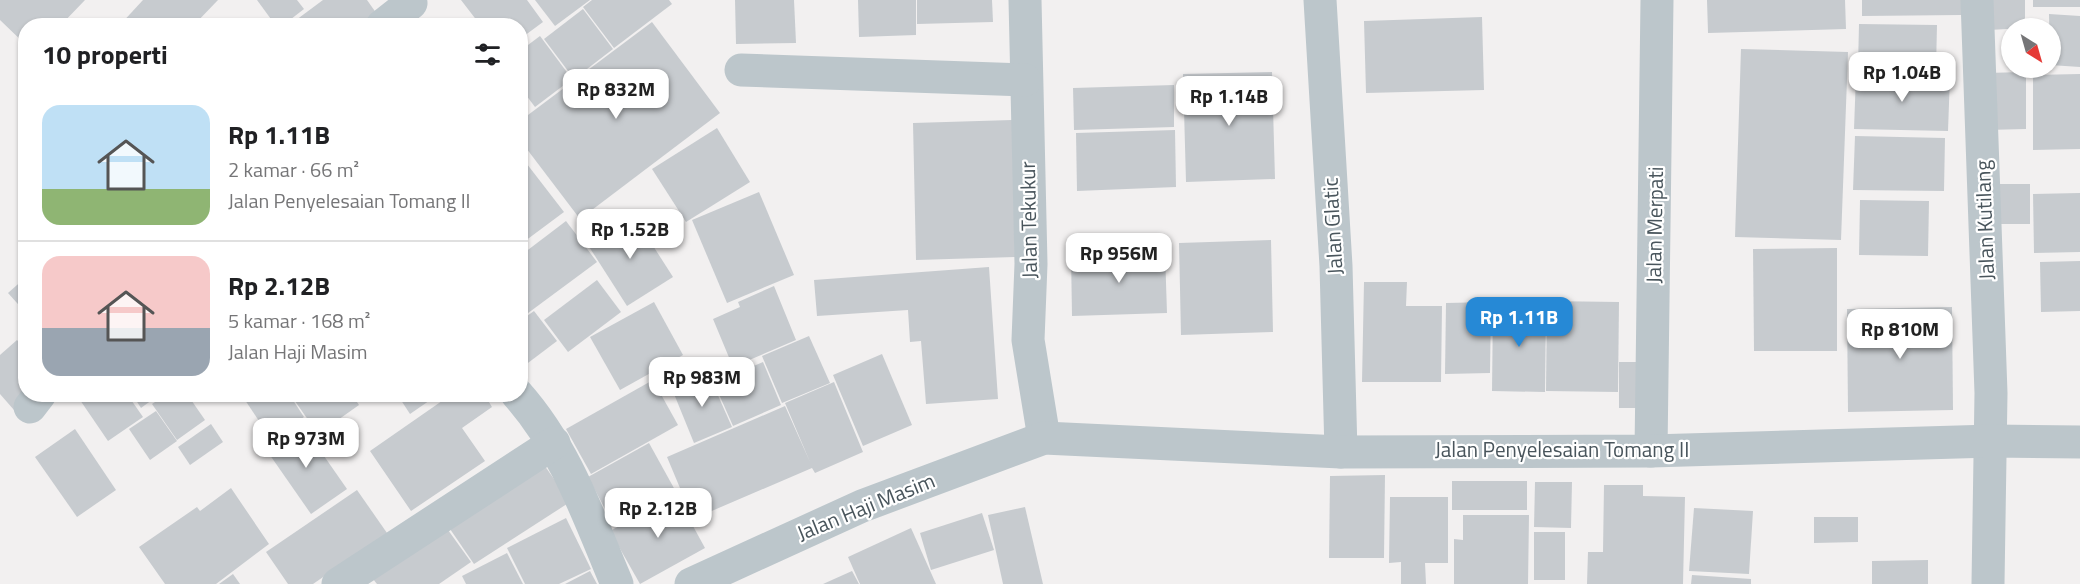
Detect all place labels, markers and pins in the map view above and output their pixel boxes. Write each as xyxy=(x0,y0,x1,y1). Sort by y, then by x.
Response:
pin: Rp 1.04B xyxy=(1840,52,1964,103)
pin: Rp 832M xyxy=(561,69,671,120)
pin: Rp 1.14B xyxy=(1167,76,1291,127)
pin: Rp 1.52B xyxy=(568,209,692,260)
pin: Rp 956M xyxy=(1064,233,1174,284)
pin: Rp 1.11B xyxy=(1457,297,1581,348)
pin: Rp 810M xyxy=(1845,309,1955,360)
pin: Rp 983M xyxy=(647,357,757,408)
pin: Rp 973M xyxy=(251,418,361,469)
pin: Rp 2.12B xyxy=(596,488,720,539)

